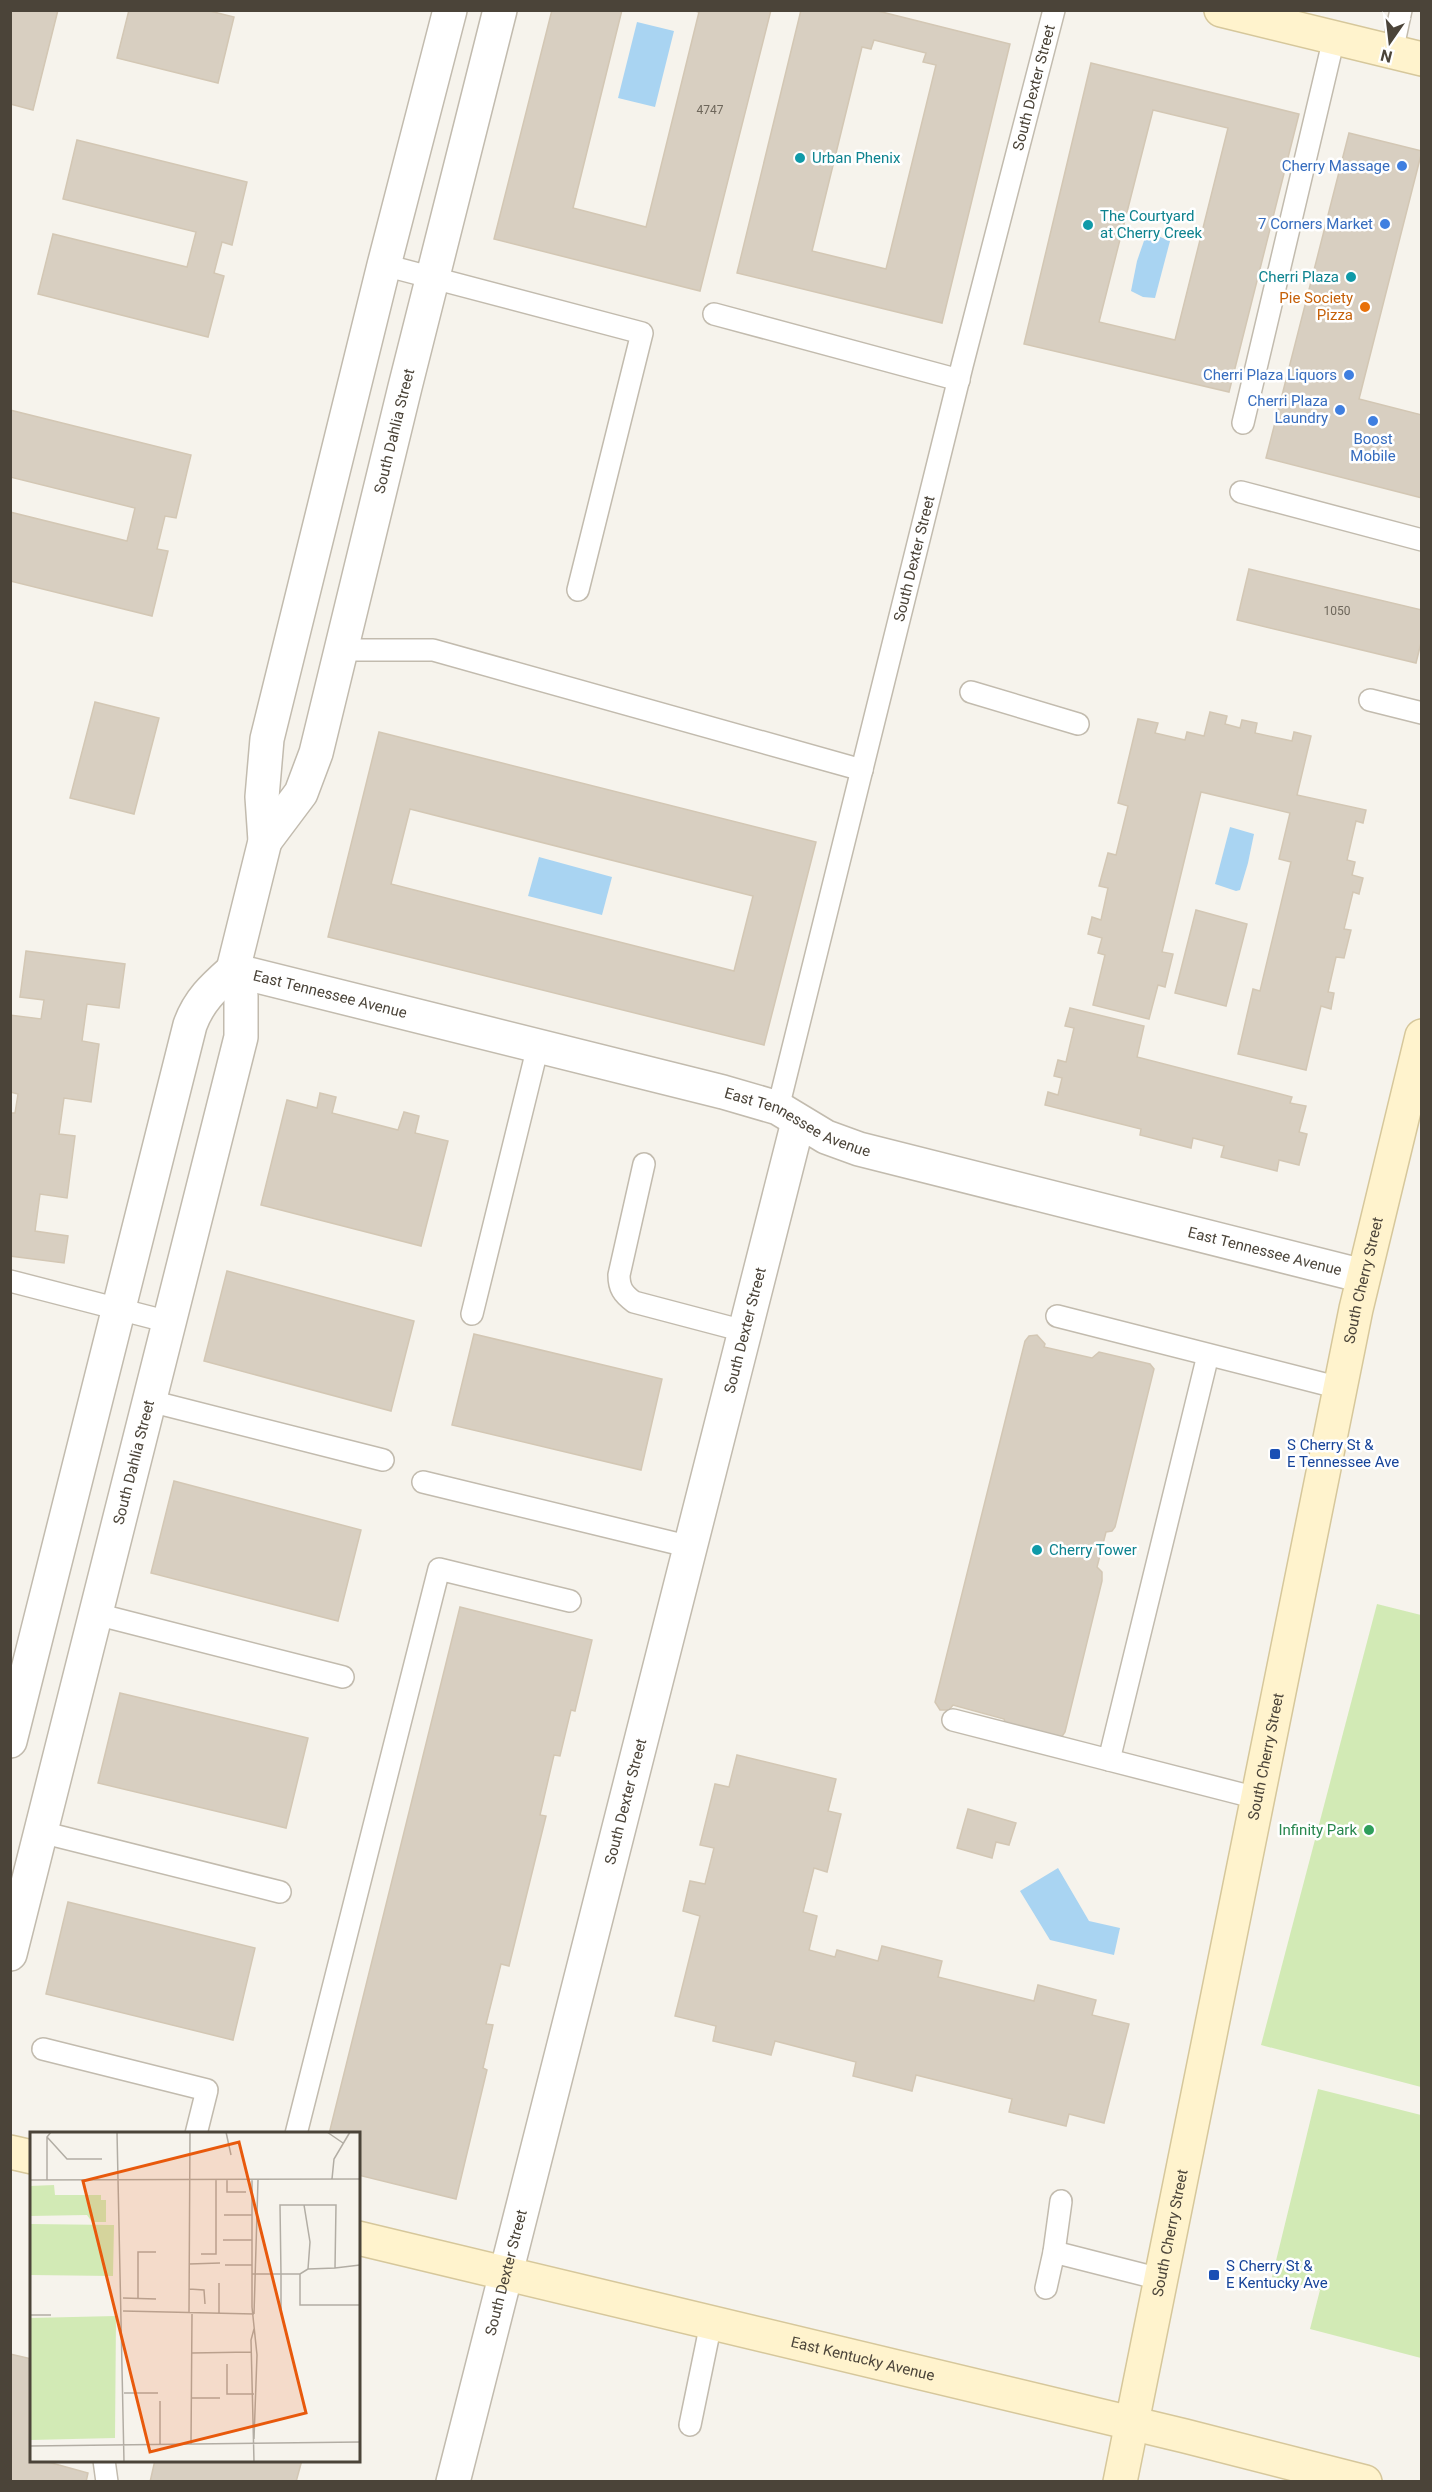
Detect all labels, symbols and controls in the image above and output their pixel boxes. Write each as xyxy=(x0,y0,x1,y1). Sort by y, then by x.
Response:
north arrow xyxy=(1360,12,1420,72)
street label: South Dexter Street xyxy=(1009,23,1059,152)
text: N xyxy=(1379,45,1394,67)
house number: 4747 xyxy=(697,103,724,117)
place label: Urban Phenix xyxy=(812,149,901,167)
marker: Urban Phenix xyxy=(793,151,807,165)
place label: Cherry Massage xyxy=(1282,157,1390,175)
marker: Cherry Massage xyxy=(1395,159,1409,173)
place label: The Courtyard at Cherry Creek xyxy=(1100,207,1202,242)
place label: 7 Corners Market xyxy=(1258,215,1373,233)
marker: 7 Corners Market xyxy=(1378,217,1392,231)
marker: The Courtyard at Cherry Creek xyxy=(1081,218,1095,232)
place label: Cherri Plaza xyxy=(1259,268,1339,286)
marker: Cherri Plaza xyxy=(1344,270,1358,284)
place label: Pie Society Pizza xyxy=(1279,289,1353,324)
marker: Pie Society Pizza xyxy=(1358,300,1372,314)
place label: Cherri Plaza Liquors xyxy=(1203,366,1337,384)
street label: South Dahlia Street xyxy=(370,367,418,495)
marker: Cherri Plaza Liquors xyxy=(1342,368,1356,382)
place label: Cherri Plaza Laundry xyxy=(1248,392,1328,427)
marker: Cherri Plaza Laundry xyxy=(1333,403,1347,417)
marker: Boost Mobile xyxy=(1366,414,1380,428)
place label: Boost Mobile xyxy=(1350,430,1396,465)
street label: South Dexter Street xyxy=(890,494,939,624)
house number: 1050 xyxy=(1324,604,1351,618)
street label: East Tennessee Avenue xyxy=(251,966,409,1022)
street label: East Tennessee Avenue xyxy=(723,1084,872,1161)
street label: South Cherry Street xyxy=(1340,1215,1387,1345)
street label: East Tennessee Avenue xyxy=(1186,1223,1344,1279)
street label: South Dexter Street xyxy=(720,1266,770,1395)
street label: South Dahlia Street xyxy=(110,1398,158,1527)
place label: S Cherry St & E Tennessee Ave xyxy=(1287,1436,1399,1471)
marker: S Cherry St & E Tennessee Ave xyxy=(1268,1447,1282,1461)
place label: Cherry Tower xyxy=(1049,1541,1137,1559)
marker: Cherry Tower xyxy=(1030,1543,1044,1557)
street label: South Cherry Street xyxy=(1244,1691,1288,1822)
street label: South Dexter Street xyxy=(601,1737,650,1866)
place label: Infinity Park xyxy=(1278,1821,1357,1839)
marker: Infinity Park xyxy=(1362,1823,1376,1837)
inset map xyxy=(30,2132,360,2462)
street label: South Cherry Street xyxy=(1149,2168,1192,2298)
street label: South Dexter Street xyxy=(481,2208,531,2338)
place label: S Cherry St & E Kentucky Ave xyxy=(1226,2257,1328,2292)
marker: S Cherry St & E Kentucky Ave xyxy=(1207,2268,1221,2282)
street label: East Kentucky Avenue xyxy=(789,2333,936,2385)

